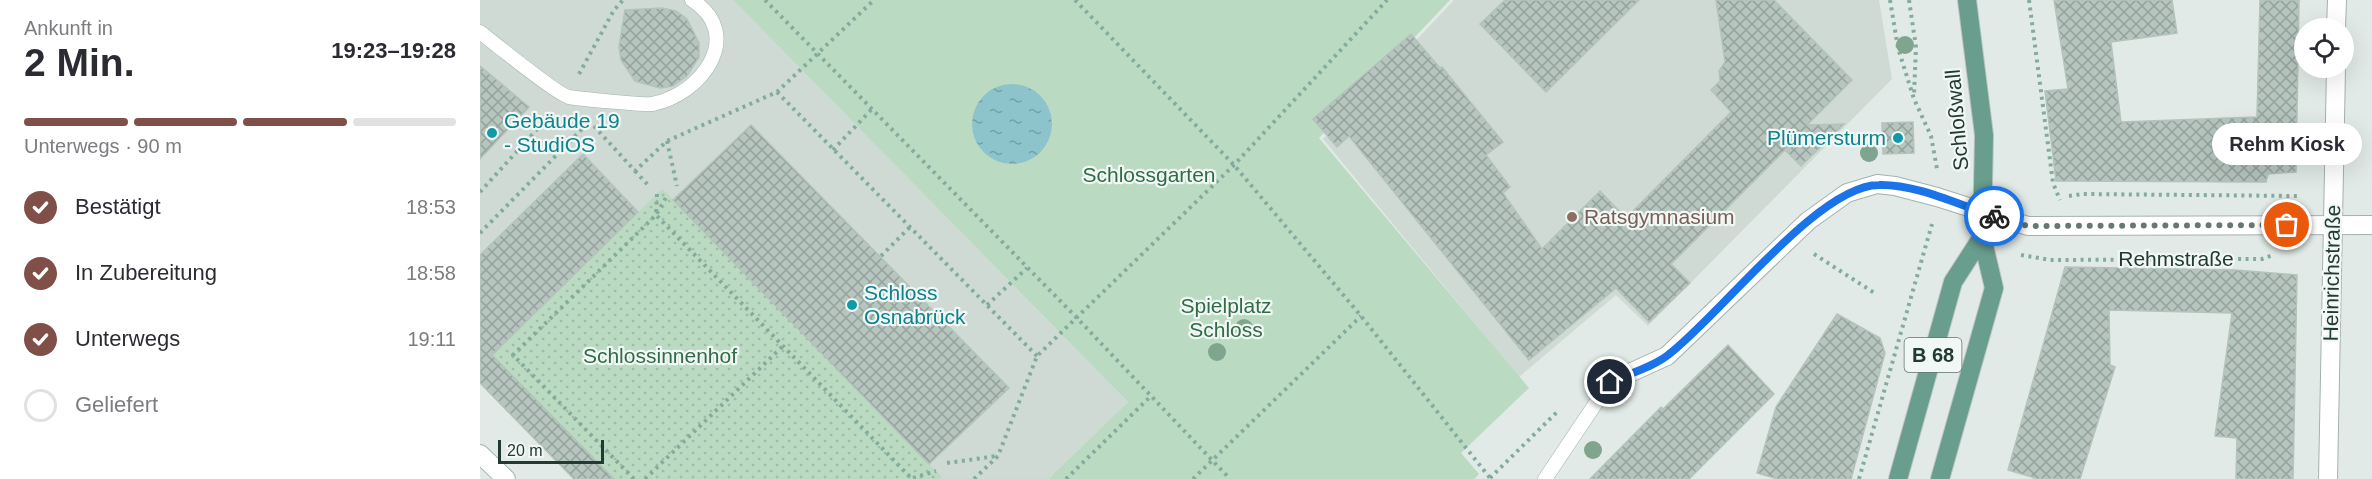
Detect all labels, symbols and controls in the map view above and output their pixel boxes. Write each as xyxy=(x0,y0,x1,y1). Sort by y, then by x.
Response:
text: Ankunft in xyxy=(24,17,113,39)
map controls xyxy=(2294,18,2354,78)
button: locate xyxy=(2294,18,2354,78)
text: 19:23–19:28 xyxy=(331,38,456,63)
text: 2 Min. xyxy=(24,41,135,84)
street label: Schloßwall xyxy=(1941,68,1972,172)
place label: Gebäude 19 - StudiOS xyxy=(504,109,620,156)
callout: Rehm Kiosk xyxy=(2212,123,2362,165)
marker: Gebäude 19 - StudiOS xyxy=(485,126,499,140)
place label: Plümersturm xyxy=(1767,126,1886,149)
marker: Plümersturm xyxy=(1891,131,1905,145)
text: Rehm Kiosk xyxy=(2229,133,2345,155)
text: Unterwegs · 90 m xyxy=(24,135,182,157)
park label: Schlossgarten xyxy=(1082,163,1216,186)
courier xyxy=(1964,186,2024,246)
icon: check xyxy=(24,191,57,224)
text: Bestätigt xyxy=(75,194,161,219)
text: 18:53 xyxy=(406,196,456,218)
pin xyxy=(2261,199,2312,250)
icon: bike xyxy=(1978,200,2011,233)
place label: Ratsgymnasium xyxy=(1584,205,1735,228)
street label: Heinrichstraße xyxy=(2319,205,2344,341)
icon: bag xyxy=(2270,208,2303,241)
marker: Ratsgymnasium xyxy=(1565,210,1579,224)
street label: Rehmstraße xyxy=(2118,247,2234,270)
icon: check xyxy=(24,257,57,290)
text: In Zubereitung xyxy=(75,260,217,285)
text: 18:58 xyxy=(406,262,456,284)
place label: Schloss Osnabrück xyxy=(864,281,966,328)
park label: Spielplatz Schloss xyxy=(1180,294,1272,341)
marker: Schloss Osnabrück xyxy=(845,298,859,312)
icon: check xyxy=(24,323,57,356)
text: Unterwegs xyxy=(75,326,180,351)
text: 19:11 xyxy=(407,328,456,350)
road number: B 68 xyxy=(1904,338,1962,372)
park label: Schlossinnenhof xyxy=(583,344,737,367)
pin xyxy=(1584,356,1635,407)
icon: home xyxy=(1593,365,1626,398)
text: Geliefert xyxy=(75,392,158,417)
scale bar xyxy=(498,437,604,464)
text: 20 m xyxy=(507,442,543,459)

